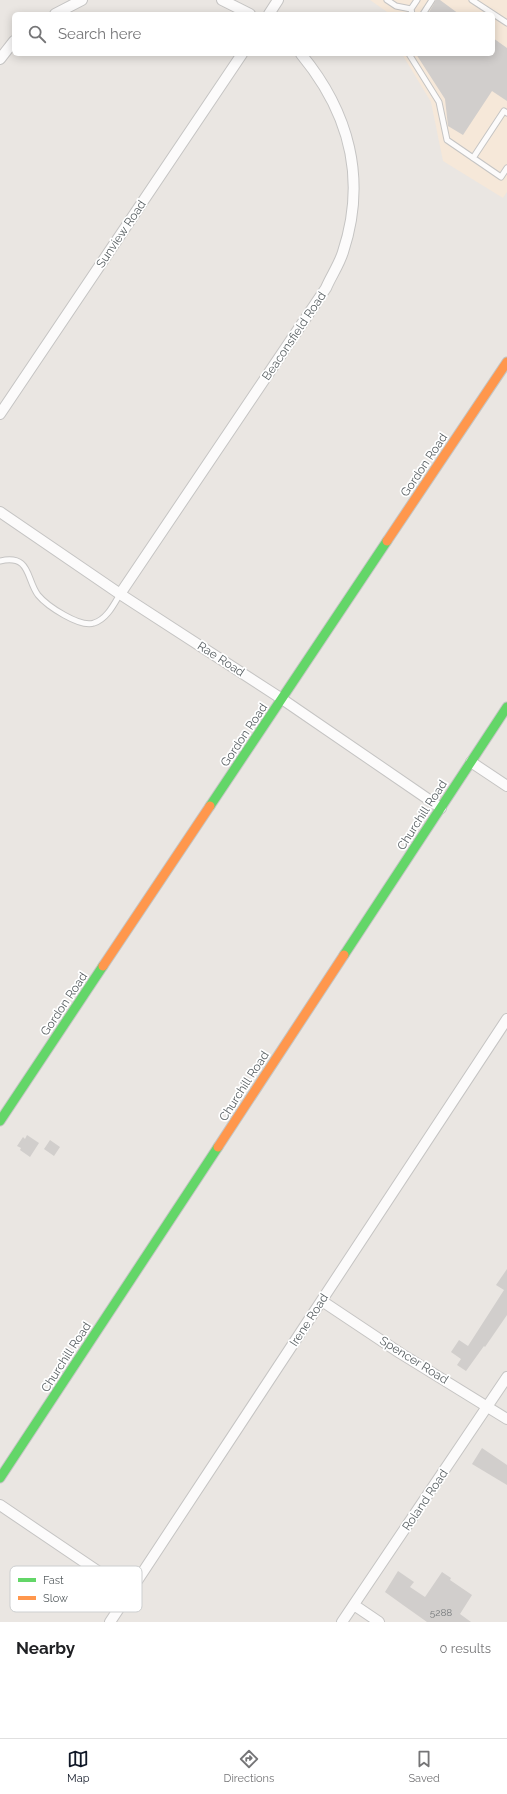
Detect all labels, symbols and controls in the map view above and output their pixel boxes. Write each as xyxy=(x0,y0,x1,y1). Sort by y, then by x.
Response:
search box xyxy=(12,12,495,56)
icon: search xyxy=(26,23,48,45)
text: Search here xyxy=(58,25,141,43)
street label: Sunview Road xyxy=(93,198,149,270)
street label: Beaconsfield Road xyxy=(259,289,329,383)
street label: Gordon Road xyxy=(398,431,450,499)
street label: Rae Road xyxy=(195,639,247,679)
street label: Gordon Road xyxy=(218,701,270,769)
street label: Churchill Road xyxy=(394,777,450,853)
street label: Gordon Road xyxy=(38,970,90,1038)
street label: Churchill Road xyxy=(216,1048,272,1124)
street label: Irene Road xyxy=(287,1291,331,1349)
street label: Churchill Road xyxy=(38,1319,94,1395)
street label: Spencer Road xyxy=(377,1333,451,1387)
street label: Roland Road xyxy=(399,1467,451,1533)
legend xyxy=(10,1566,142,1612)
text: Fast xyxy=(43,1574,64,1587)
text: Slow xyxy=(43,1592,68,1605)
house number: 5288 xyxy=(430,1607,452,1618)
text: Nearby xyxy=(16,1638,75,1658)
text: 0 results xyxy=(440,1641,491,1656)
tab: Map xyxy=(67,1748,89,1785)
tab: Directions xyxy=(224,1748,274,1785)
tab: Saved xyxy=(408,1748,440,1785)

